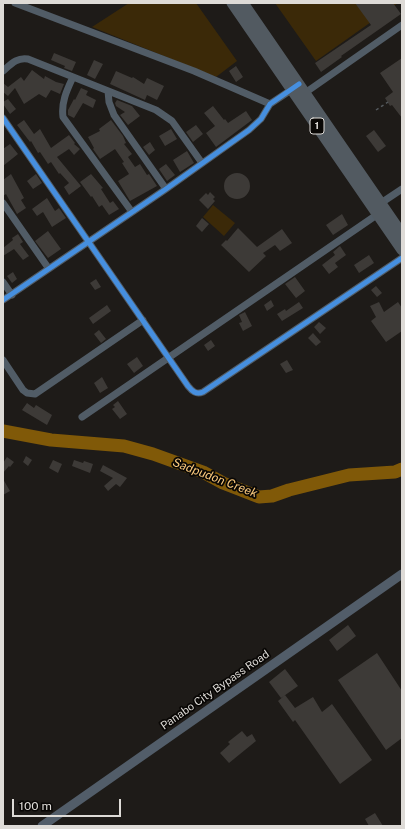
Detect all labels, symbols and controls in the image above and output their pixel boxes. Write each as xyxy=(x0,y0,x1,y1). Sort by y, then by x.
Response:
road number: 1 xyxy=(310,118,324,134)
water label: Sadpudon Creek xyxy=(170,455,260,501)
street label: Panabo City Bypass Road xyxy=(158,647,272,733)
scale bar xyxy=(14,791,123,817)
text: 100 m xyxy=(19,799,52,813)

